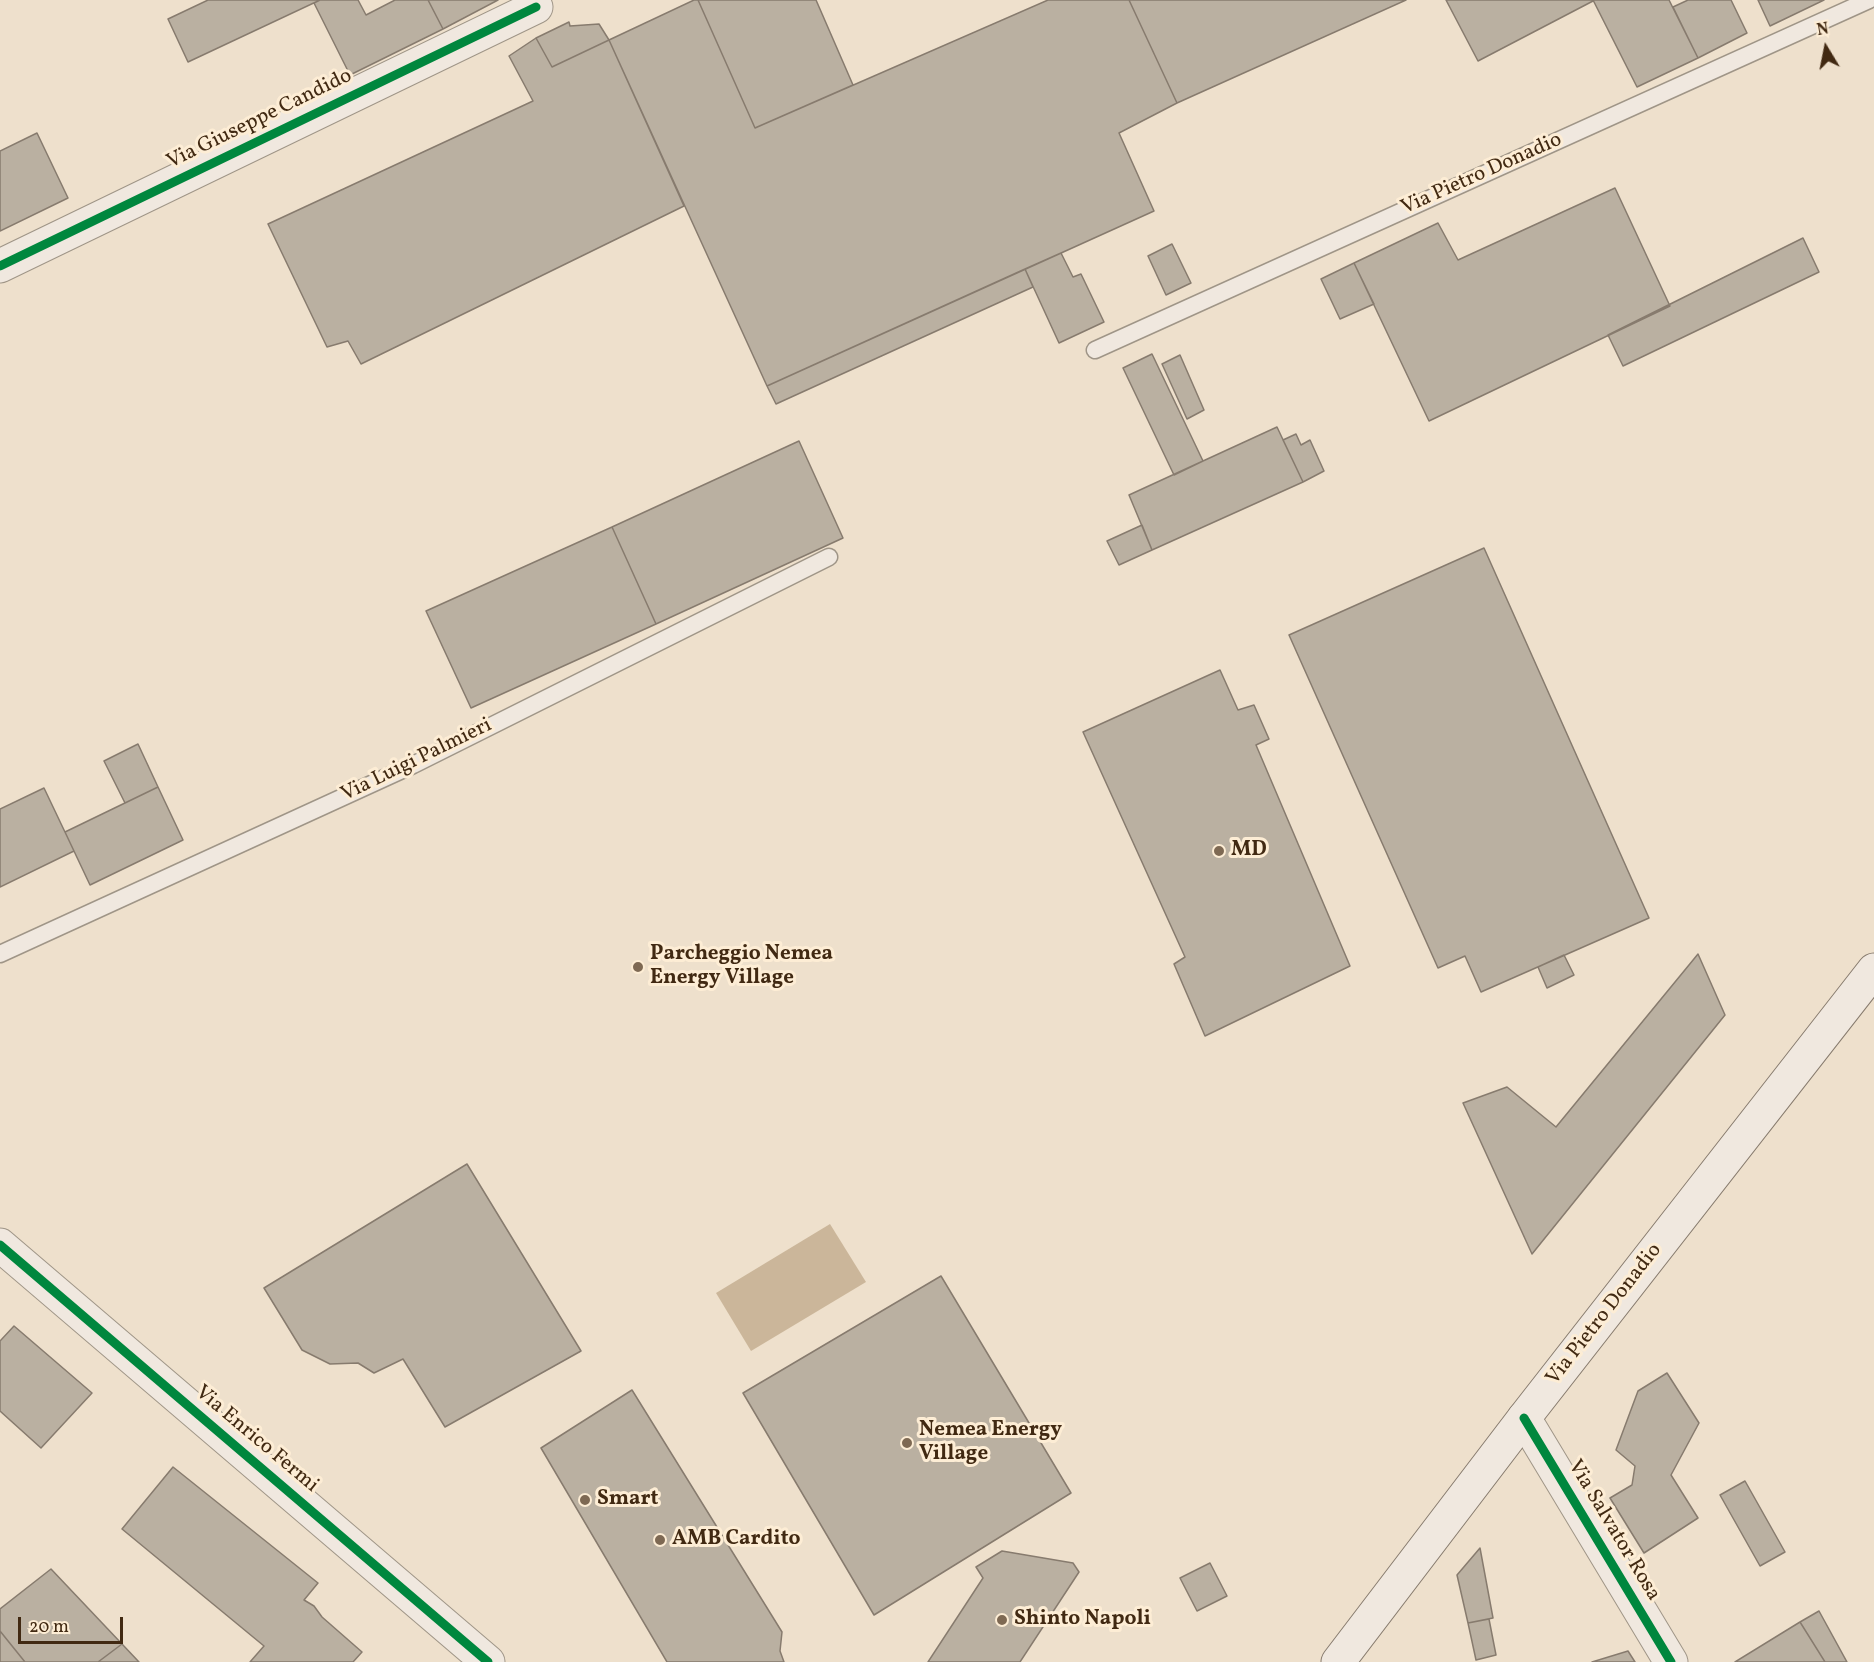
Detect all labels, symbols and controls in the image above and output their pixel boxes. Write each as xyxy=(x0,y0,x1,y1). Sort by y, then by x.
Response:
north arrow xyxy=(1796,18,1856,78)
text: N xyxy=(1815,18,1831,42)
street label: Via Giuseppe Candido xyxy=(163,64,357,176)
street label: Via Pietro Donadio xyxy=(1398,128,1566,222)
street label: Via Luigi Palmieri xyxy=(338,714,496,808)
place label: MD xyxy=(1231,838,1267,864)
marker: MD xyxy=(1212,844,1226,858)
place label: Parcheggio Nemea Energy Village xyxy=(650,942,833,992)
marker: Parcheggio Nemea Energy Village xyxy=(631,960,645,974)
street label: Via Pietro Donadio xyxy=(1542,1239,1668,1391)
street label: Via Enrico Fermi xyxy=(189,1381,323,1499)
place label: Nemea Energy Village xyxy=(919,1418,1062,1468)
marker: Nemea Energy Village xyxy=(900,1436,914,1450)
street label: Via Salvator Rosa xyxy=(1561,1456,1665,1606)
place label: Smart xyxy=(597,1487,658,1513)
marker: Smart xyxy=(578,1493,592,1507)
place label: AMB Cardito xyxy=(672,1527,800,1553)
marker: AMB Cardito xyxy=(653,1533,667,1547)
scale bar xyxy=(21,1605,126,1643)
place label: Shinto Napoli xyxy=(1014,1607,1151,1633)
marker: Shinto Napoli xyxy=(995,1613,1009,1627)
text: 20 m xyxy=(29,1615,69,1640)

